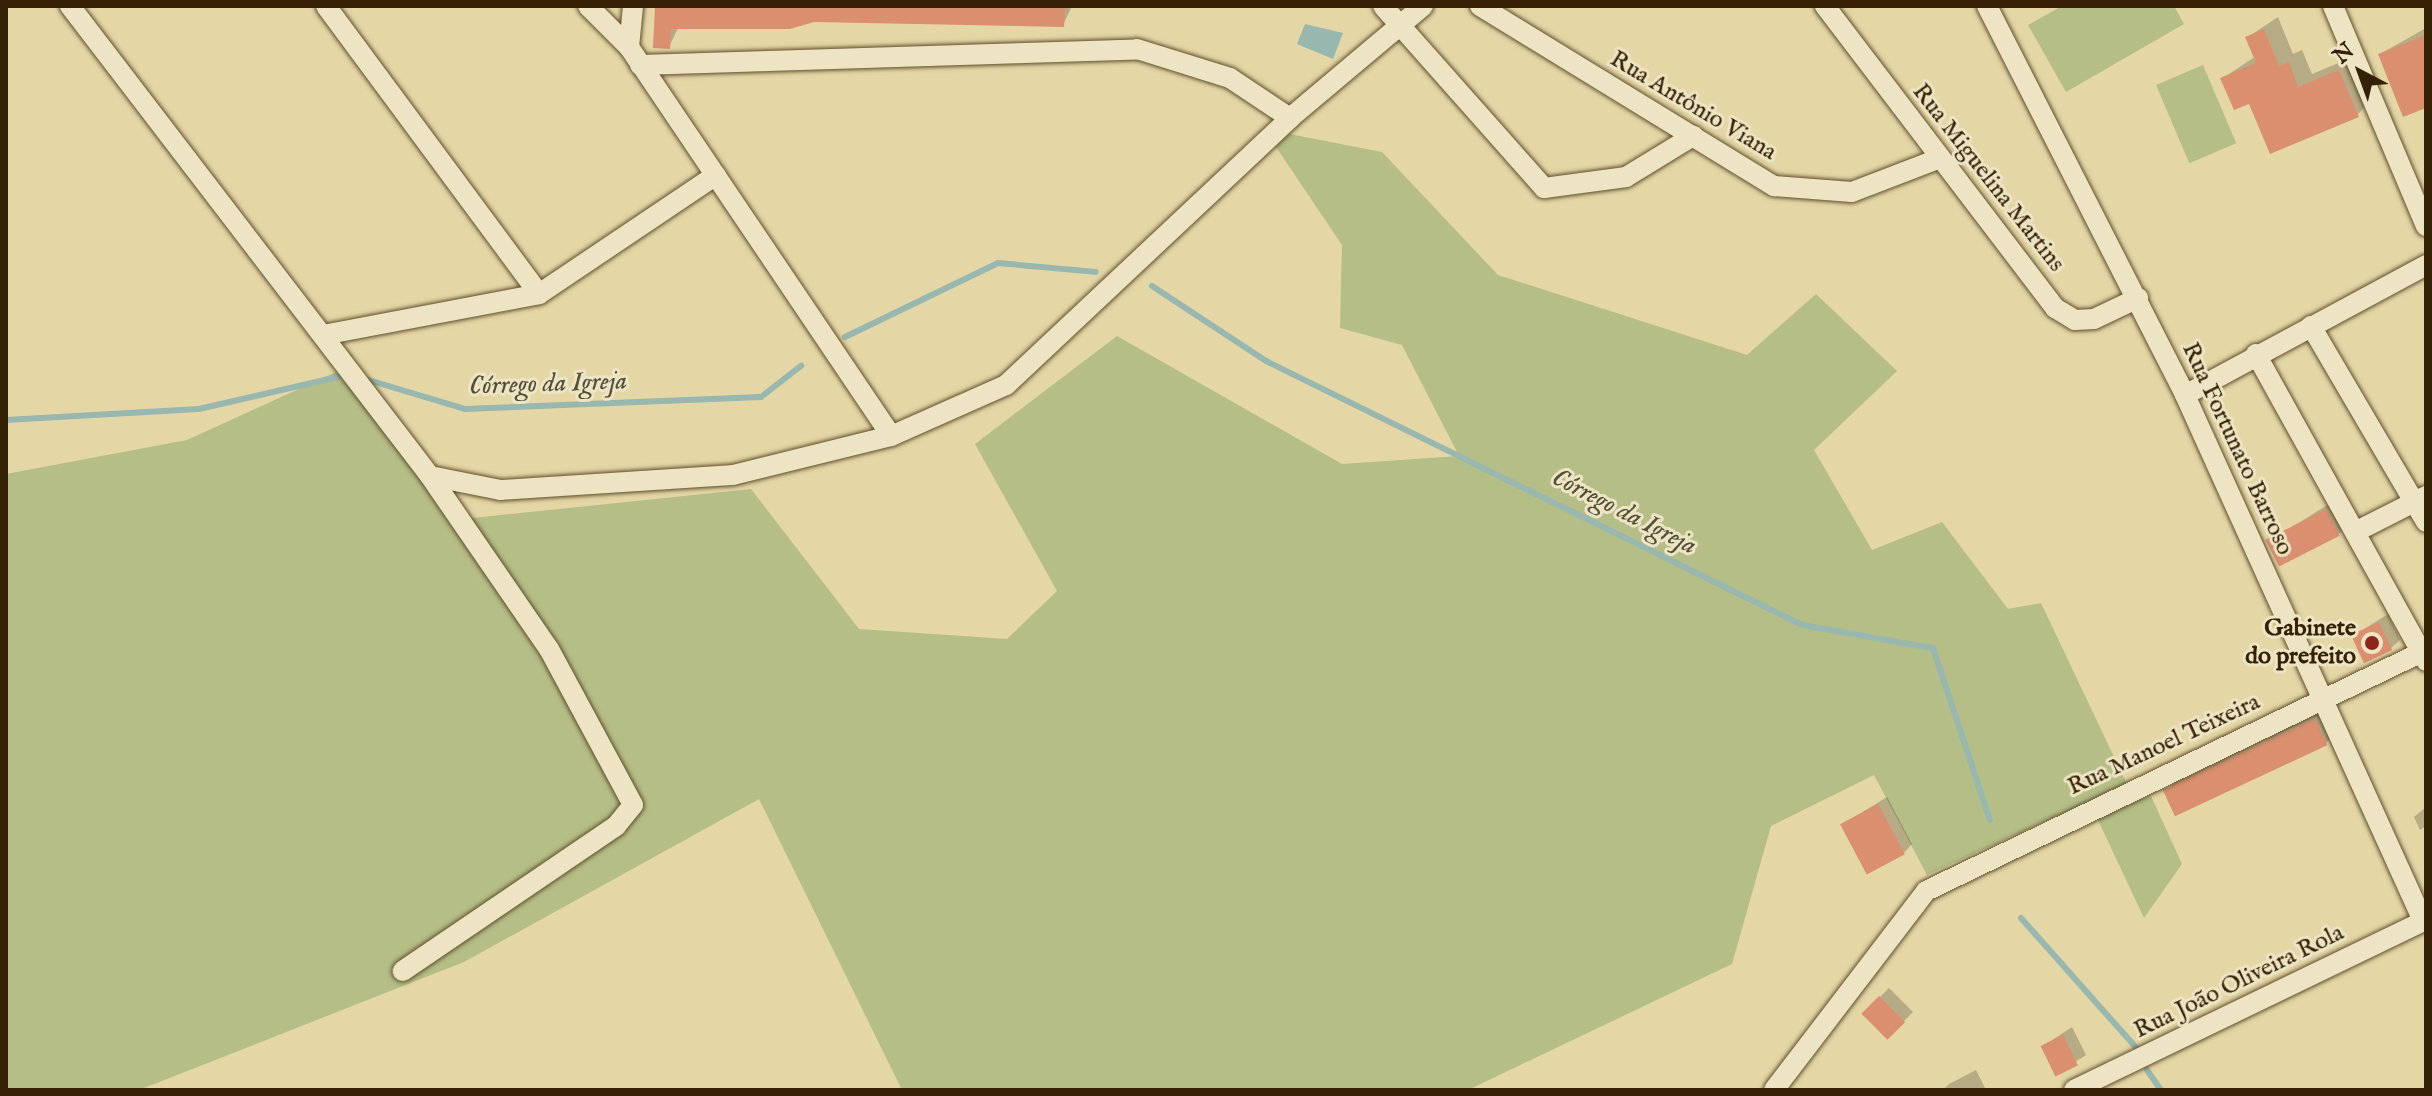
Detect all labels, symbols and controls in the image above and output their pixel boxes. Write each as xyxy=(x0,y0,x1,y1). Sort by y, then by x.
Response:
north arrow xyxy=(2320,32,2400,112)
text: N xyxy=(2328,37,2361,71)
street label: Rua Antônio Viana xyxy=(1605,45,1781,167)
street label: Rua Miguelina Martins xyxy=(1906,78,2070,278)
street label: Rua Fortunato Barroso xyxy=(2175,338,2299,560)
water label: Córrego da Igreja xyxy=(469,366,627,402)
water label: Córrego da Igreja xyxy=(1547,462,1701,562)
place label: Gabinete do prefeito xyxy=(2245,615,2356,671)
marker: Gabinete do prefeito xyxy=(2363,634,2381,652)
street label: Rua Manoel Teixeira xyxy=(2063,688,2265,802)
street label: Rua João Oliveira Rola xyxy=(2129,919,2349,1045)

